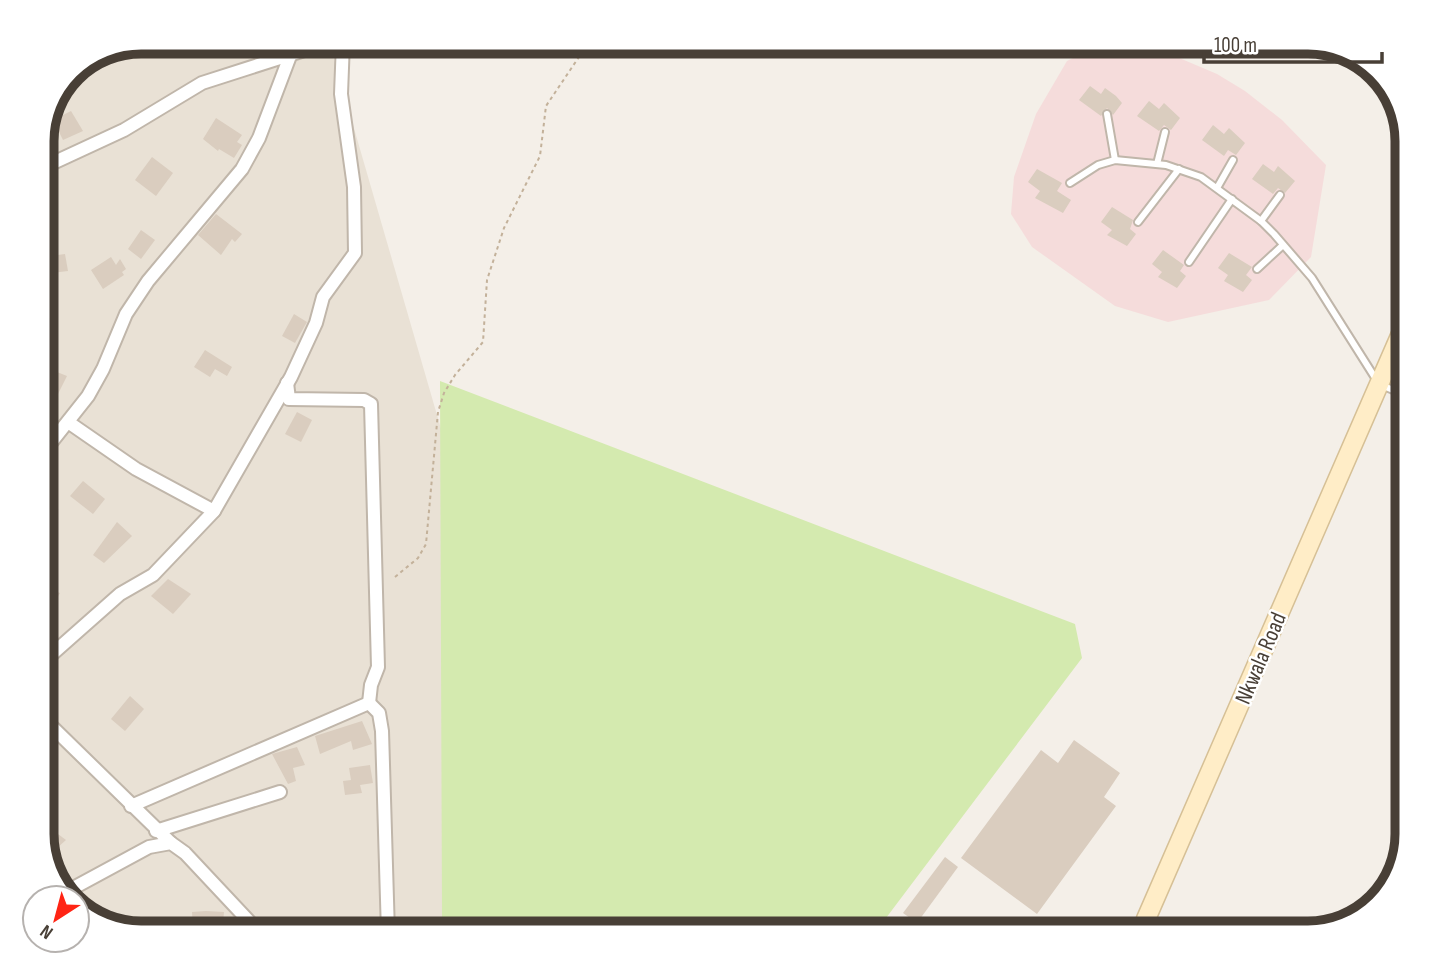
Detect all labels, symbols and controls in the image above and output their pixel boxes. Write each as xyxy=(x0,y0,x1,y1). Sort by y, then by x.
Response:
scale bar xyxy=(1204,21,1382,65)
text: 100 m xyxy=(1214,33,1257,58)
street label: Nkwala Road xyxy=(1229,608,1293,709)
north arrow xyxy=(21,884,91,954)
text: N xyxy=(36,919,58,944)

